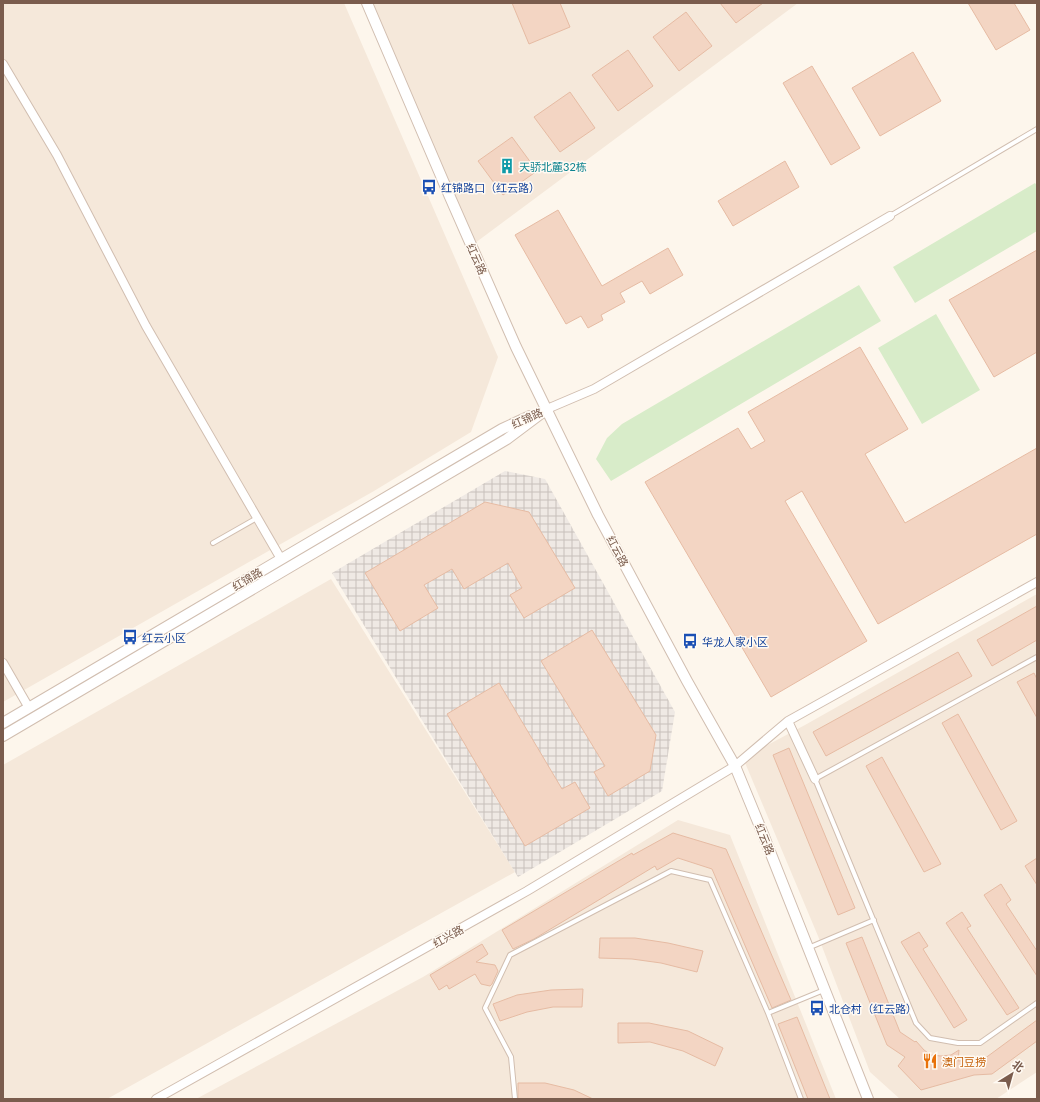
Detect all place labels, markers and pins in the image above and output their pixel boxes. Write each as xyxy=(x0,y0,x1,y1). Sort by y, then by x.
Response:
building icon: 天骄北麓32栋 xyxy=(498,157,516,175)
place label: 天骄北麓32栋 xyxy=(519,160,587,173)
bus stop icon: 红锦路口（红云路） xyxy=(420,178,438,196)
place label: 红锦路口（红云路） xyxy=(441,181,540,194)
bus stop icon: 红云小区 xyxy=(121,628,139,646)
place label: 红云小区 xyxy=(142,631,186,644)
bus stop icon: 华龙人家小区 xyxy=(681,632,699,650)
place label: 华龙人家小区 xyxy=(702,635,768,648)
bus stop icon: 北仓村（红云路） xyxy=(808,999,826,1017)
place label: 北仓村（红云路） xyxy=(829,1002,917,1015)
restaurant icon: 澳门豆捞 xyxy=(921,1052,939,1070)
place label: 澳门豆捞 xyxy=(942,1055,986,1068)

